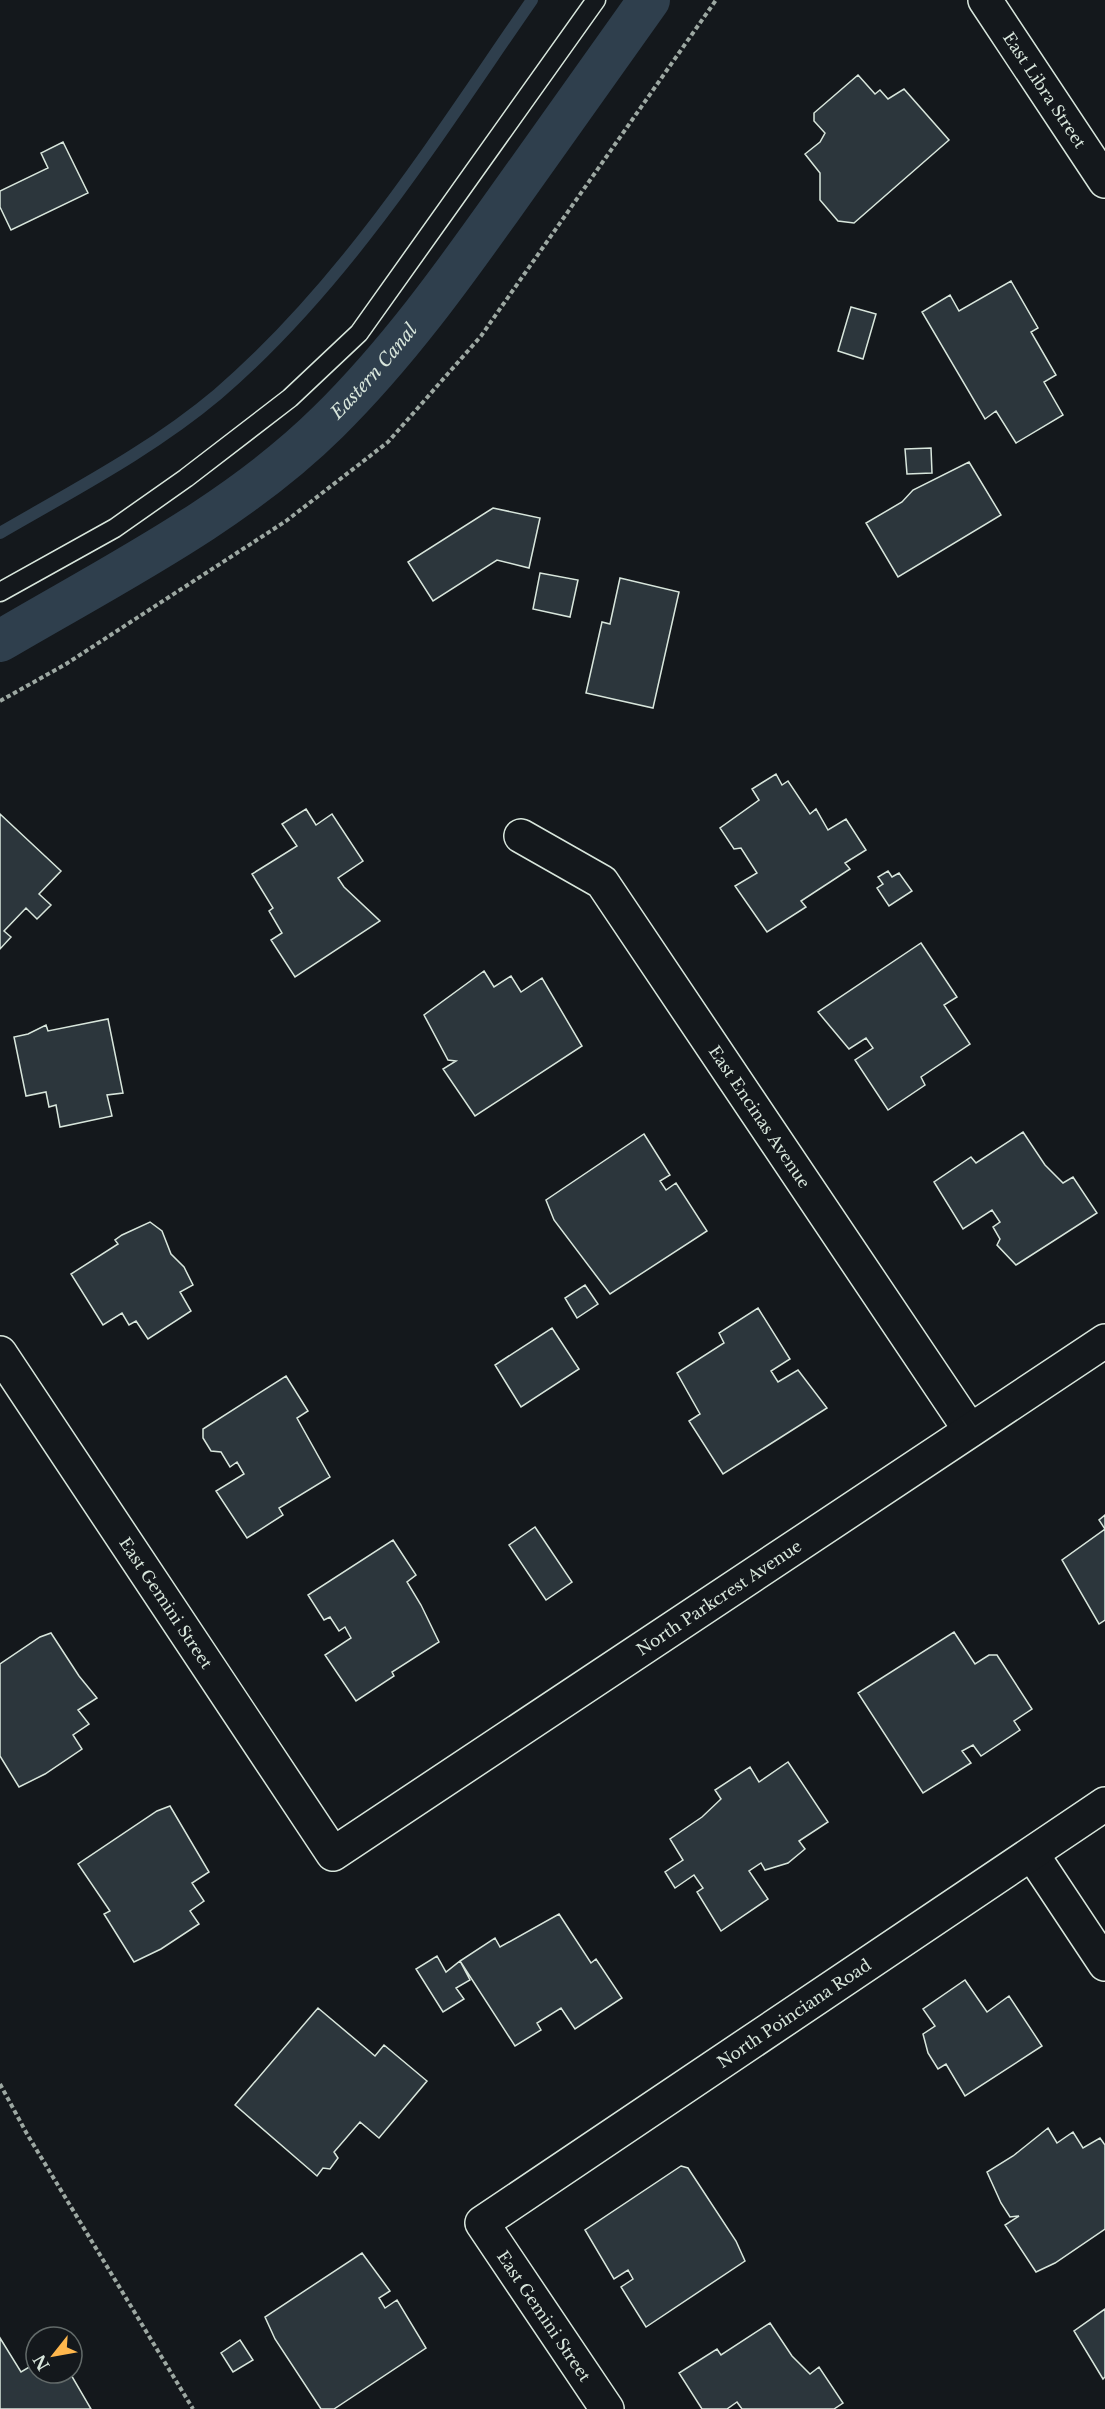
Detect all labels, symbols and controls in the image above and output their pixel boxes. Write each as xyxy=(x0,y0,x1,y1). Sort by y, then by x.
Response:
street label: East Libra Street xyxy=(999,28,1090,152)
water label: Eastern Canal xyxy=(326,319,422,424)
street label: East Encinas Avenue xyxy=(705,1042,815,1192)
street label: East Gemini Street xyxy=(115,1533,217,1672)
street label: North Parkcrest Avenue xyxy=(633,1536,805,1659)
street label: North Poinciana Road xyxy=(713,1954,875,2072)
street label: East Gemini Street xyxy=(493,2247,595,2385)
north arrow xyxy=(24,2325,84,2385)
text: N xyxy=(29,2351,54,2374)

